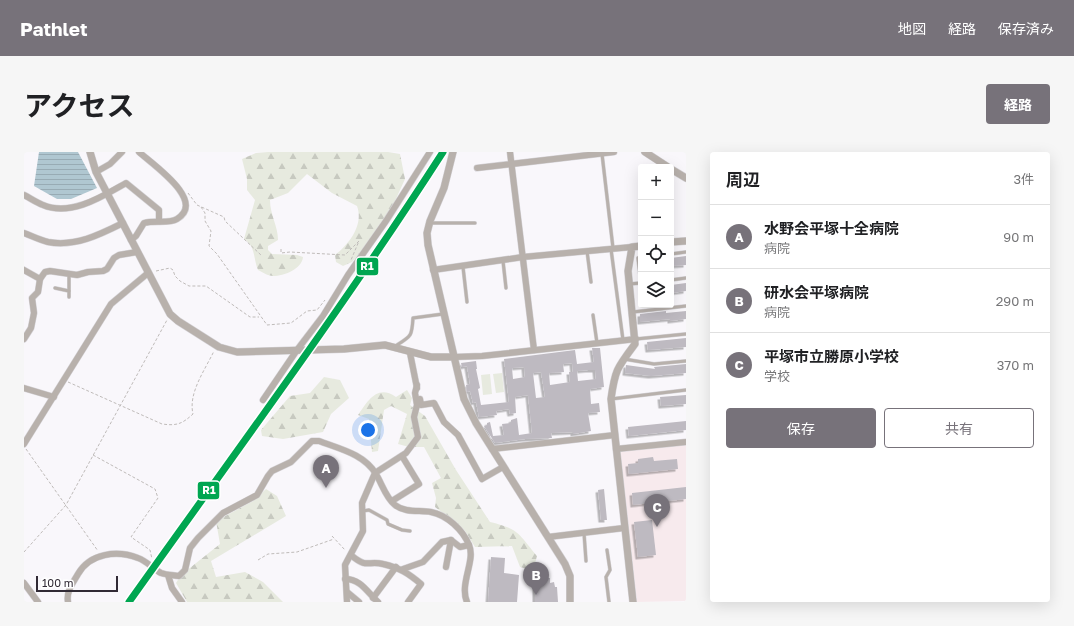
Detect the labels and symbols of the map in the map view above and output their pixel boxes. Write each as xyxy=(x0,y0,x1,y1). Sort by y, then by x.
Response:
line badge: R1 xyxy=(356,257,379,276)
text: R1 xyxy=(360,259,374,272)
your location xyxy=(358,420,378,440)
pin: A xyxy=(313,455,339,488)
line badge: R1 xyxy=(197,481,220,500)
text: R1 xyxy=(202,483,216,496)
pin: C xyxy=(644,494,670,527)
pin: B xyxy=(523,562,549,595)
scale bar xyxy=(36,574,118,593)

